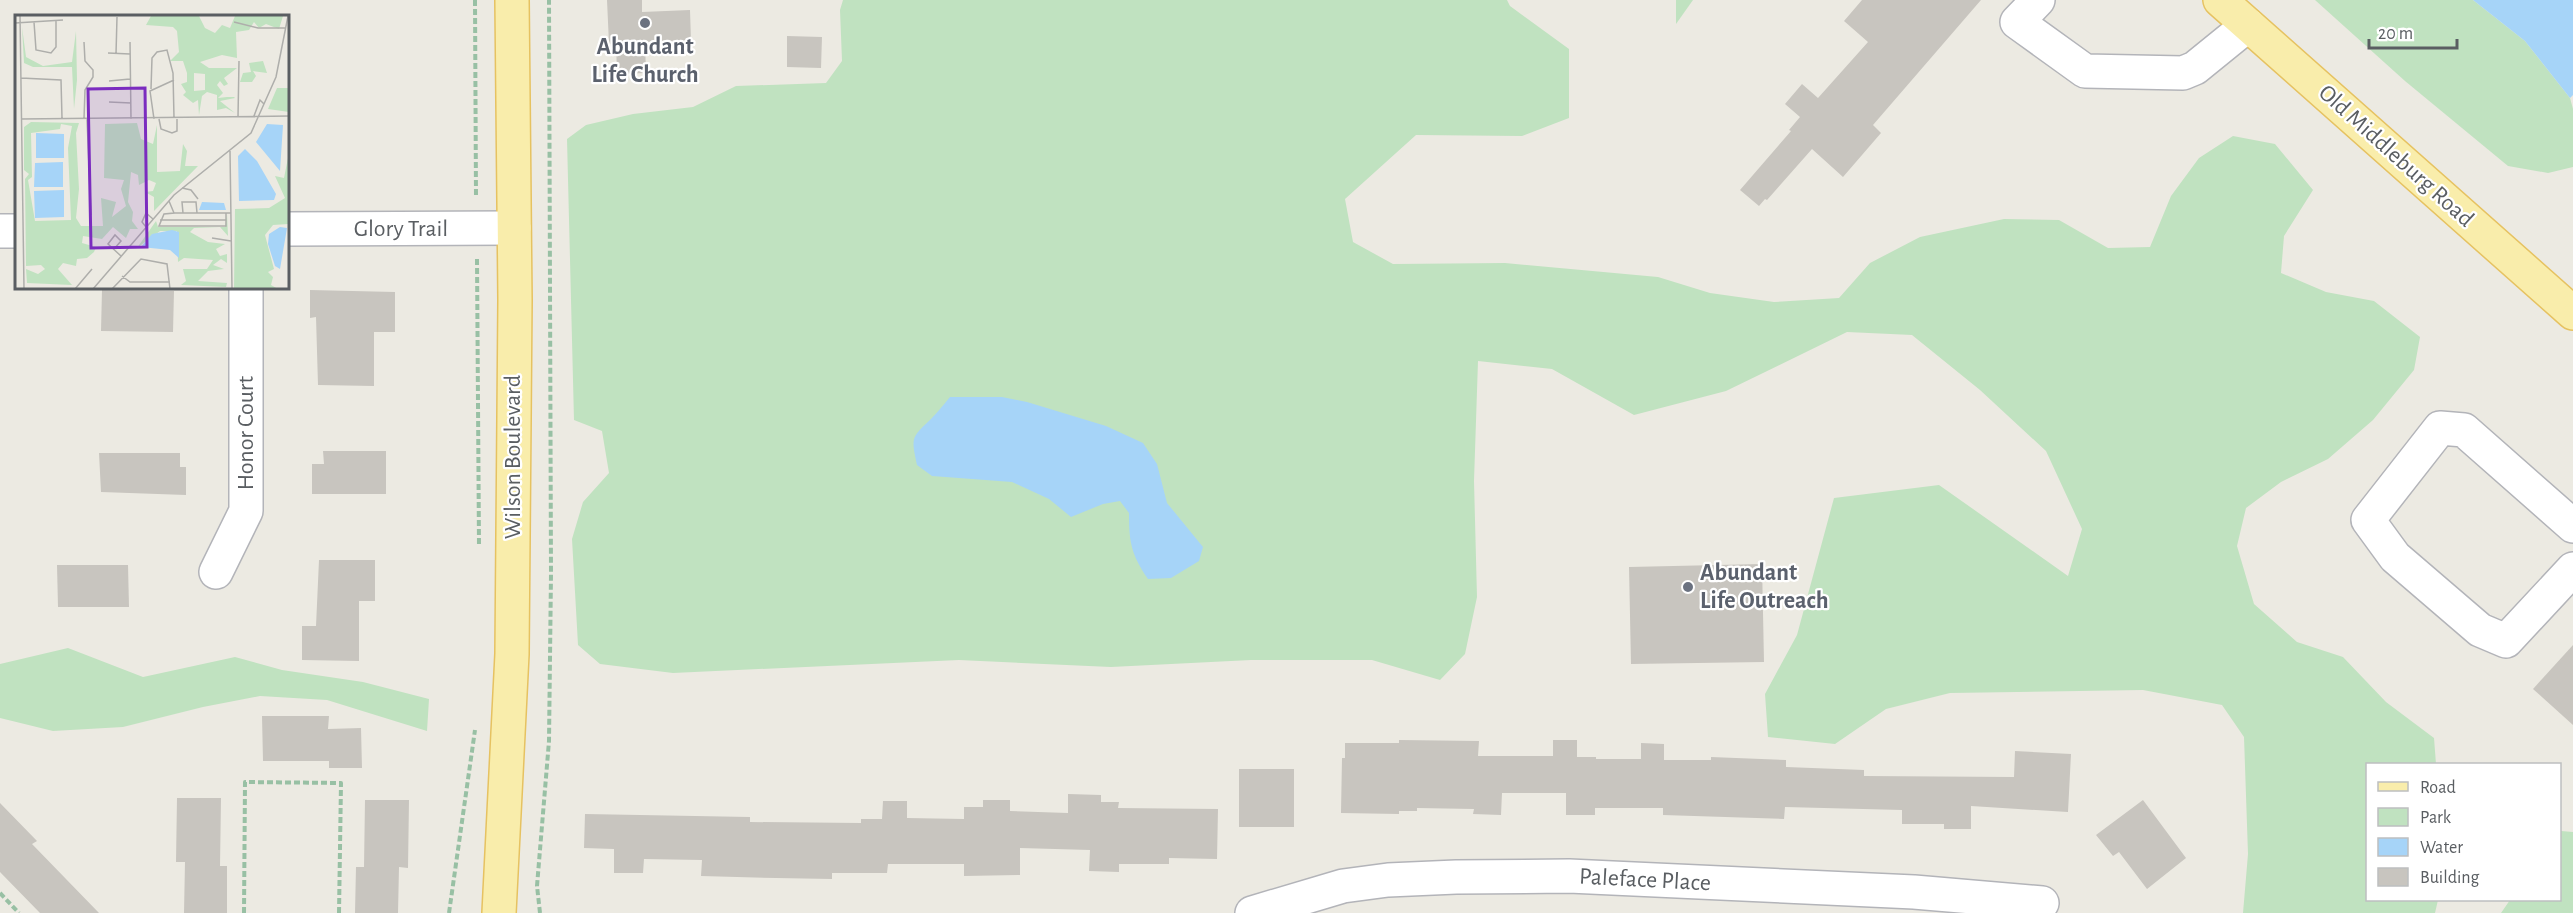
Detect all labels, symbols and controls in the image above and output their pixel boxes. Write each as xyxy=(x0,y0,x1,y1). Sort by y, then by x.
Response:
scale bar xyxy=(2369,12,2458,50)
inset map xyxy=(15,15,290,290)
marker: Abundant Life Church xyxy=(638,16,652,30)
text: 20 m xyxy=(2378,25,2413,43)
place label: Abundant Life Church xyxy=(591,35,699,87)
street label: Old Middleburg Road xyxy=(2314,80,2478,232)
street label: Glory Trail xyxy=(354,217,448,241)
street label: Wilson Boulevard xyxy=(501,375,525,539)
street label: Honor Court xyxy=(234,376,258,490)
place label: Abundant Life Outreach xyxy=(1700,561,1829,613)
marker: Abundant Life Outreach xyxy=(1681,580,1695,594)
legend xyxy=(2366,763,2561,901)
text: Road xyxy=(2420,779,2456,797)
text: Park xyxy=(2420,809,2452,827)
text: Water xyxy=(2420,839,2463,857)
street label: Paleface Place xyxy=(1578,865,1712,895)
text: Building xyxy=(2420,869,2480,887)

